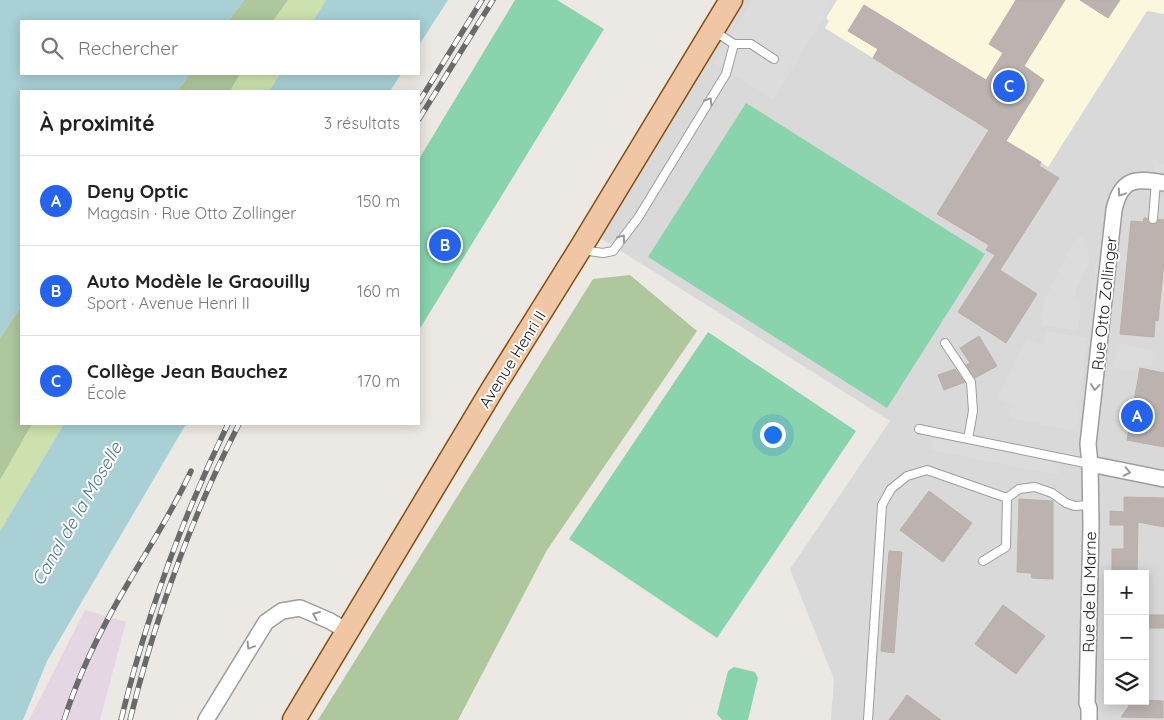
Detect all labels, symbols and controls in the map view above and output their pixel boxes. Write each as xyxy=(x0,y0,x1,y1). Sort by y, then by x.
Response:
search box xyxy=(20,20,420,75)
icon: search xyxy=(38,34,66,62)
text: Rechercher xyxy=(78,36,178,60)
pin: C xyxy=(993,67,1025,105)
one-way arrow xyxy=(703,98,713,107)
text: À proximité xyxy=(40,110,155,136)
text: 3 résultats xyxy=(324,113,400,133)
text: Deny Optic xyxy=(87,179,188,203)
one-way arrow xyxy=(1117,188,1127,197)
text: A xyxy=(51,191,61,211)
text: 150 m xyxy=(357,191,400,211)
text: Magasin · Rue Otto Zollinger xyxy=(87,203,296,223)
pin: B xyxy=(429,226,461,264)
one-way arrow xyxy=(616,234,625,244)
street label: Rue Otto Zollinger xyxy=(1087,235,1121,371)
text: Auto Modèle le Graouilly xyxy=(87,269,310,293)
text: B xyxy=(51,281,61,301)
text: 160 m xyxy=(357,281,400,301)
text: Sport · Avenue Henri II xyxy=(87,293,250,313)
street label: Avenue Henri II xyxy=(474,307,550,411)
text: Collège Jean Bauchez xyxy=(87,359,287,383)
text: C xyxy=(51,371,61,391)
text: 170 m xyxy=(357,371,400,391)
text: École xyxy=(87,383,127,403)
one-way arrow xyxy=(1090,384,1101,392)
pin: A xyxy=(1121,397,1153,435)
your location xyxy=(760,422,786,448)
water label: Canal de la Moselle xyxy=(26,437,127,589)
one-way arrow xyxy=(1123,466,1132,476)
street label: Rue de la Marne xyxy=(1078,531,1100,653)
map controls xyxy=(1104,570,1149,705)
button: + xyxy=(1104,570,1149,615)
one-way arrow xyxy=(312,610,321,621)
button: − xyxy=(1104,615,1149,660)
one-way arrow xyxy=(246,641,256,650)
button: layers xyxy=(1104,660,1149,705)

